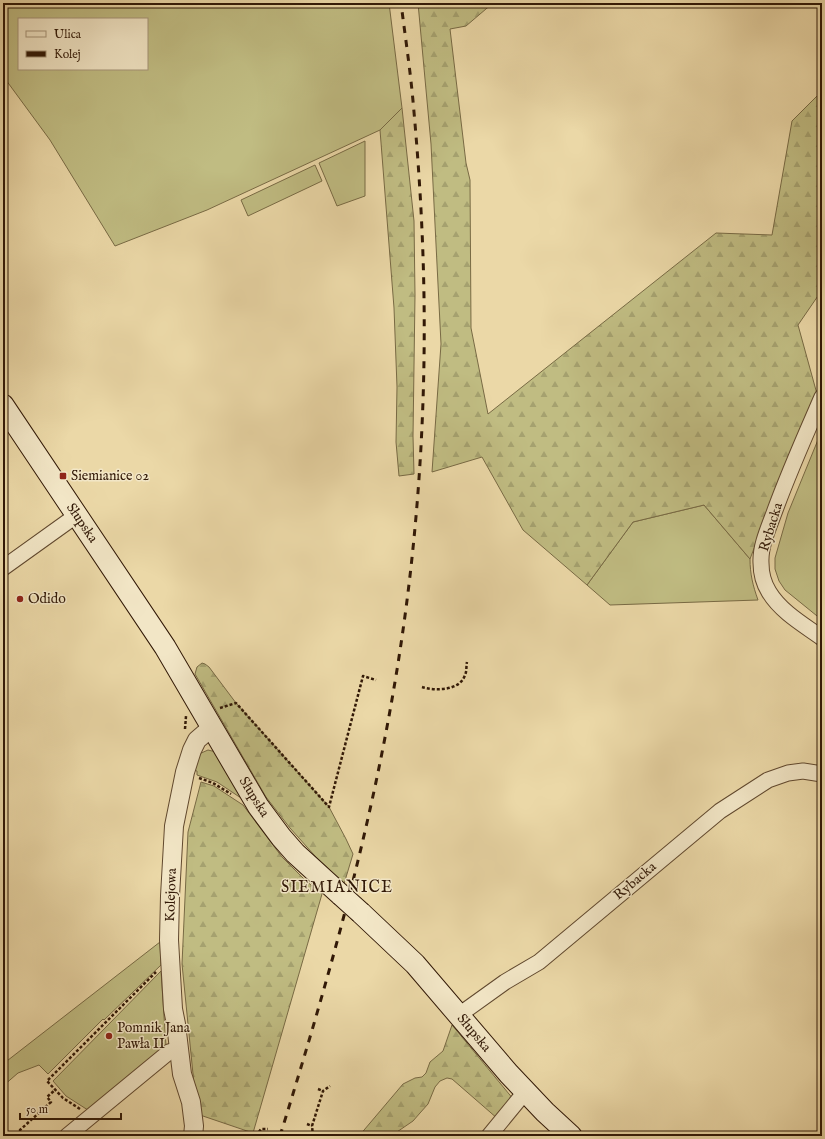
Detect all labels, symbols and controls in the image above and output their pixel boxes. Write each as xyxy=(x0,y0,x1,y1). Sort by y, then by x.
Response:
legend xyxy=(18,18,148,70)
text: Ulica xyxy=(54,27,82,42)
text: Kolej xyxy=(54,47,81,62)
place label: Siemianice 02 xyxy=(71,467,149,485)
marker: Siemianice 02 xyxy=(58,471,68,481)
street label: Rybacka xyxy=(755,499,787,554)
street label: Słupska xyxy=(62,500,102,547)
place label: Odido xyxy=(28,590,66,608)
marker: Odido xyxy=(15,594,25,604)
street label: Słupska xyxy=(235,773,274,821)
street label: Rybacka xyxy=(610,857,661,904)
street label: Kolejowa xyxy=(161,867,181,922)
district label: SIEMIANICE xyxy=(281,878,393,898)
street label: Słupska xyxy=(453,1010,496,1056)
place label: Pomnik Jana Pawła II xyxy=(117,1019,191,1053)
marker: Pomnik Jana Pawła II xyxy=(104,1031,114,1041)
scale bar xyxy=(20,1095,121,1121)
text: 50 m xyxy=(26,1102,48,1117)

